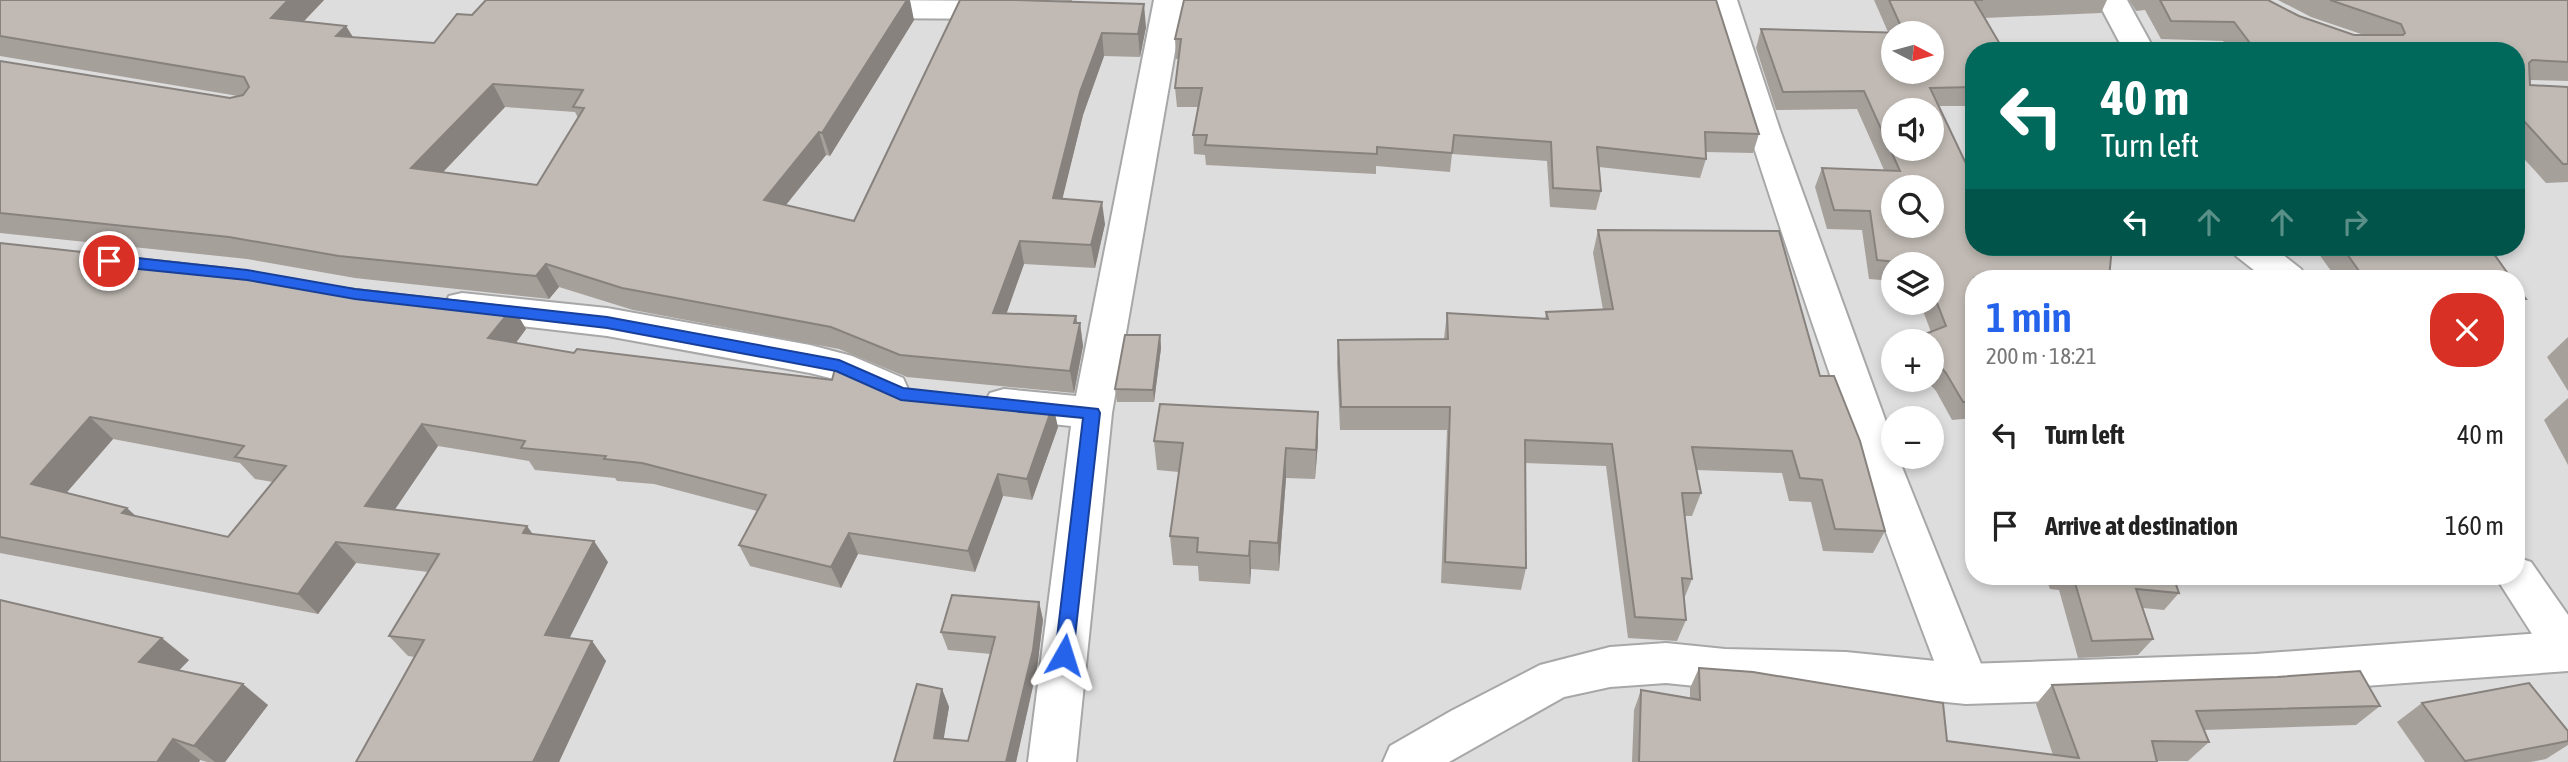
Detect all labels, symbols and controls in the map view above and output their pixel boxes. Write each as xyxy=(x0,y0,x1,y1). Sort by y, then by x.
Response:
north arrow xyxy=(1881,21,1944,84)
map controls xyxy=(1881,21,1944,469)
text: 40 m xyxy=(2101,69,2189,125)
icon: left xyxy=(1986,70,2077,161)
button: sound xyxy=(1881,98,1944,161)
text: Turn left xyxy=(2101,127,2199,164)
button: search xyxy=(1881,175,1944,238)
icon: left xyxy=(2117,203,2155,241)
icon: ahead xyxy=(2190,203,2228,241)
icon: ahead xyxy=(2263,203,2301,241)
icon: right xyxy=(2336,203,2374,241)
pin xyxy=(79,231,139,291)
icon: arrive xyxy=(90,242,128,280)
button: layers xyxy=(1881,252,1944,315)
text: 1 min xyxy=(1986,293,2072,341)
button: close xyxy=(2430,293,2504,367)
button: + xyxy=(1881,329,1944,392)
text: 200 m · 18:21 xyxy=(1986,343,2097,369)
button: − xyxy=(1881,406,1944,469)
icon: left xyxy=(1986,416,2024,454)
text: Turn left xyxy=(2045,420,2125,450)
text: 40 m xyxy=(2457,420,2504,450)
icon: arrive xyxy=(1986,507,2024,545)
text: Arrive at destination xyxy=(2045,511,2238,541)
text: 160 m xyxy=(2445,511,2504,541)
position arrow xyxy=(1027,618,1101,692)

